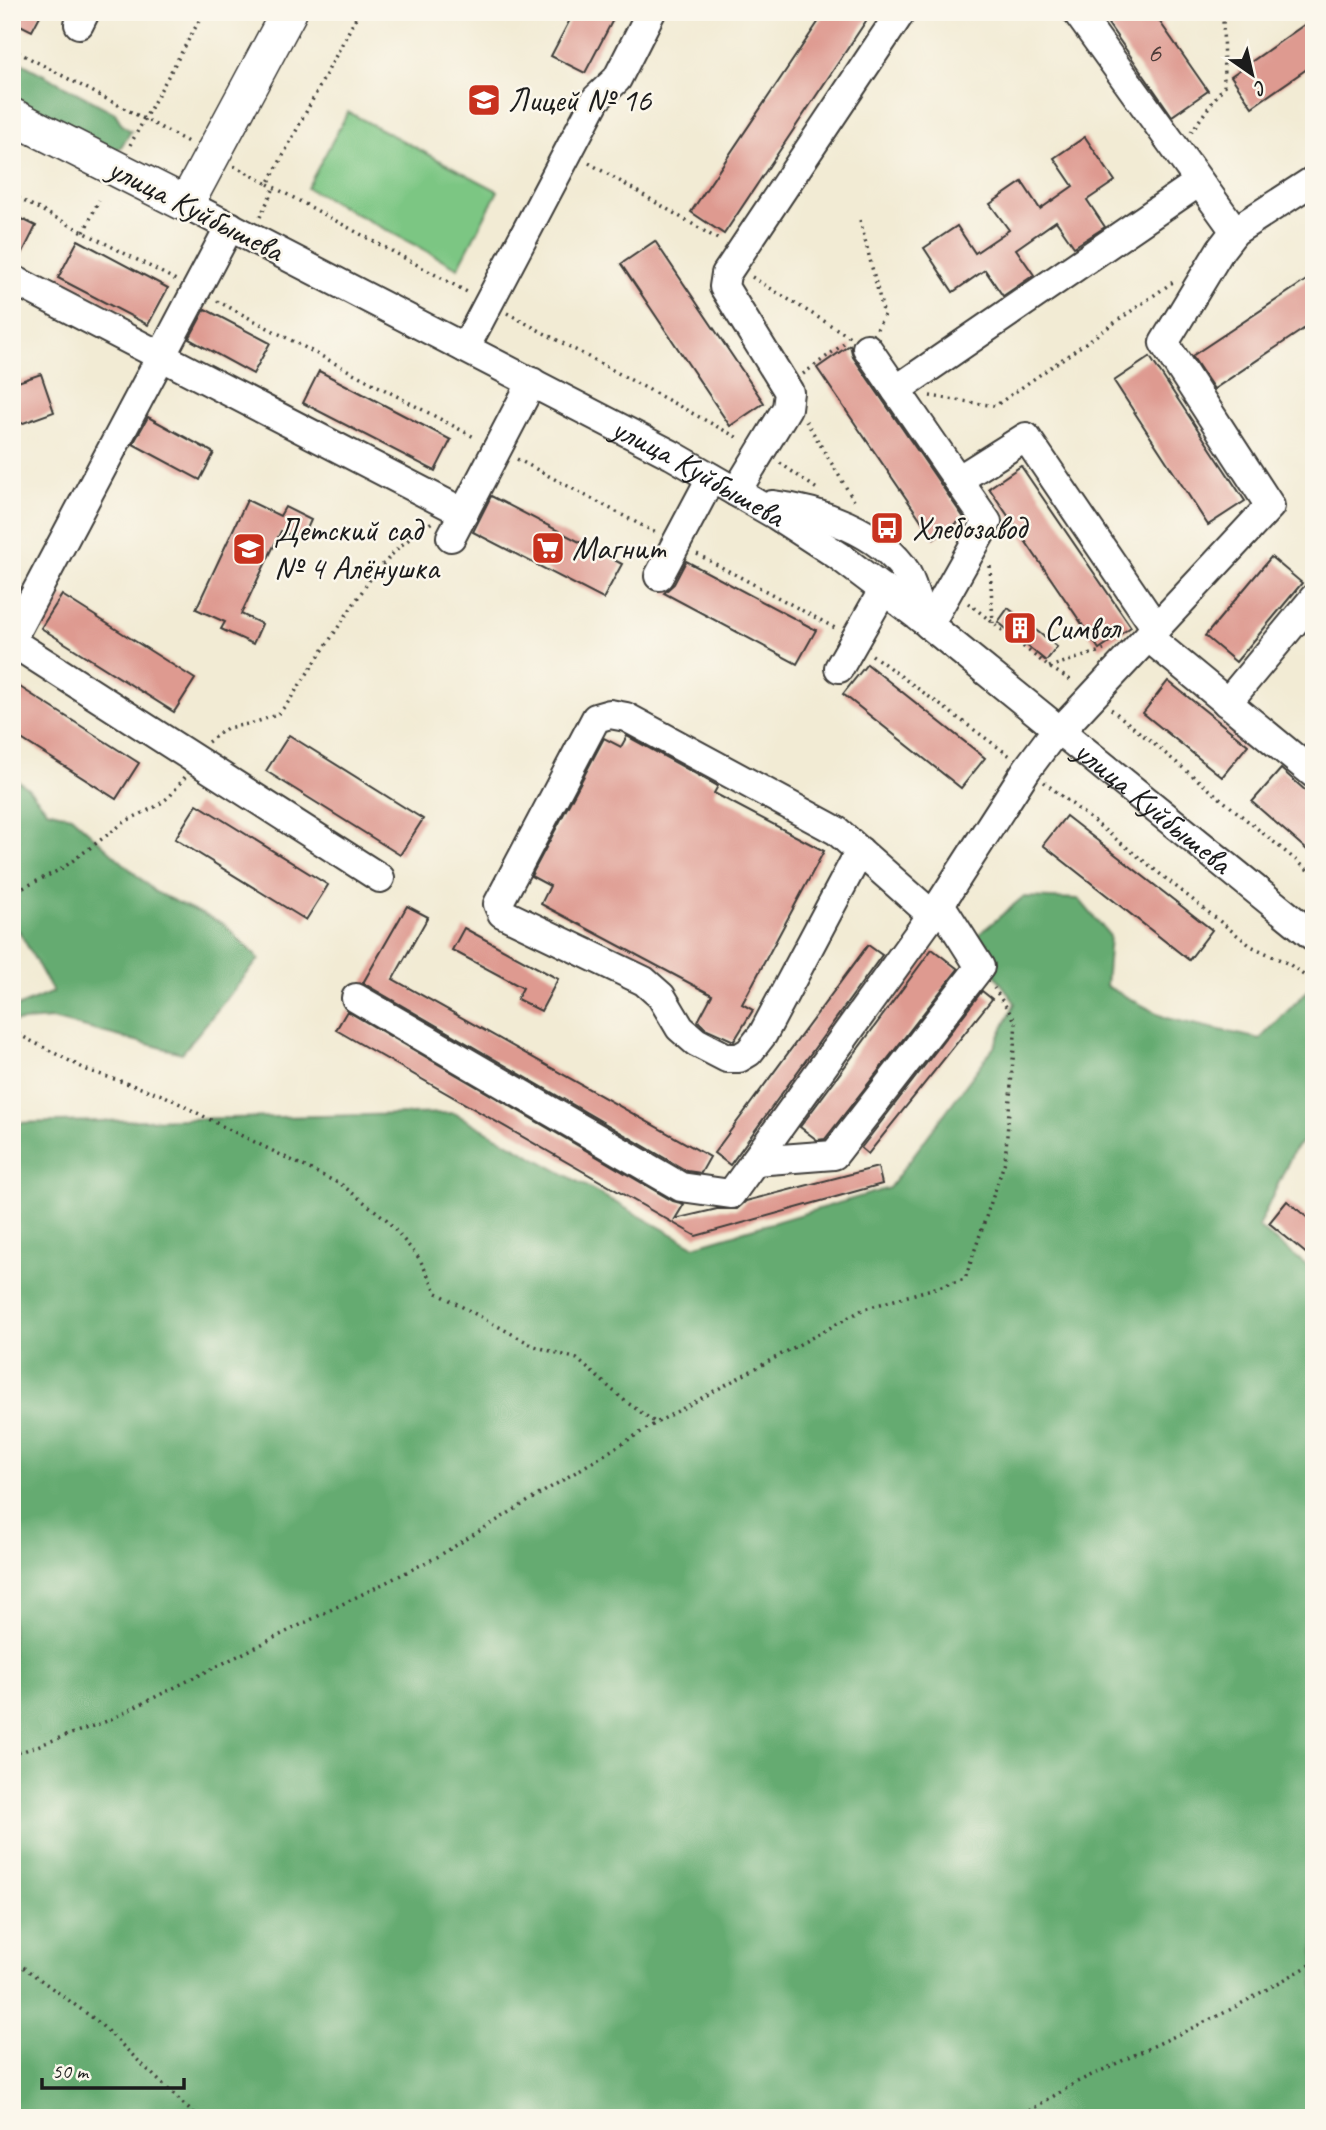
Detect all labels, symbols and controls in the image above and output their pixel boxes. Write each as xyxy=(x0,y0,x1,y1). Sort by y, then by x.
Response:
house number: 6 xyxy=(1147,33,1162,71)
north arrow xyxy=(1218,38,1288,108)
text: С xyxy=(1248,75,1272,101)
place label: Лицей № 16 xyxy=(508,79,652,121)
school or university icon: Лицей № 16 xyxy=(465,81,503,119)
street label: улица Куйбышева xyxy=(100,146,292,272)
street label: улица Куйбышева xyxy=(603,406,794,537)
place label: Хлебозавод xyxy=(912,507,1030,549)
place label: Детский сад № 4 Алёнушка xyxy=(274,509,441,589)
bus stop icon: Хлебозавод xyxy=(868,509,906,547)
place label: Магнит xyxy=(572,527,667,569)
supermarket icon: Магнит xyxy=(529,529,567,567)
school or university icon: Детский сад № 4 Алёнушка xyxy=(230,530,268,568)
place label: Символ xyxy=(1044,607,1122,649)
building icon: Символ xyxy=(1001,609,1039,647)
street label: улица Куйбышева xyxy=(1064,729,1242,884)
scale bar xyxy=(42,2046,184,2090)
text: 50 m xyxy=(52,2058,90,2084)

